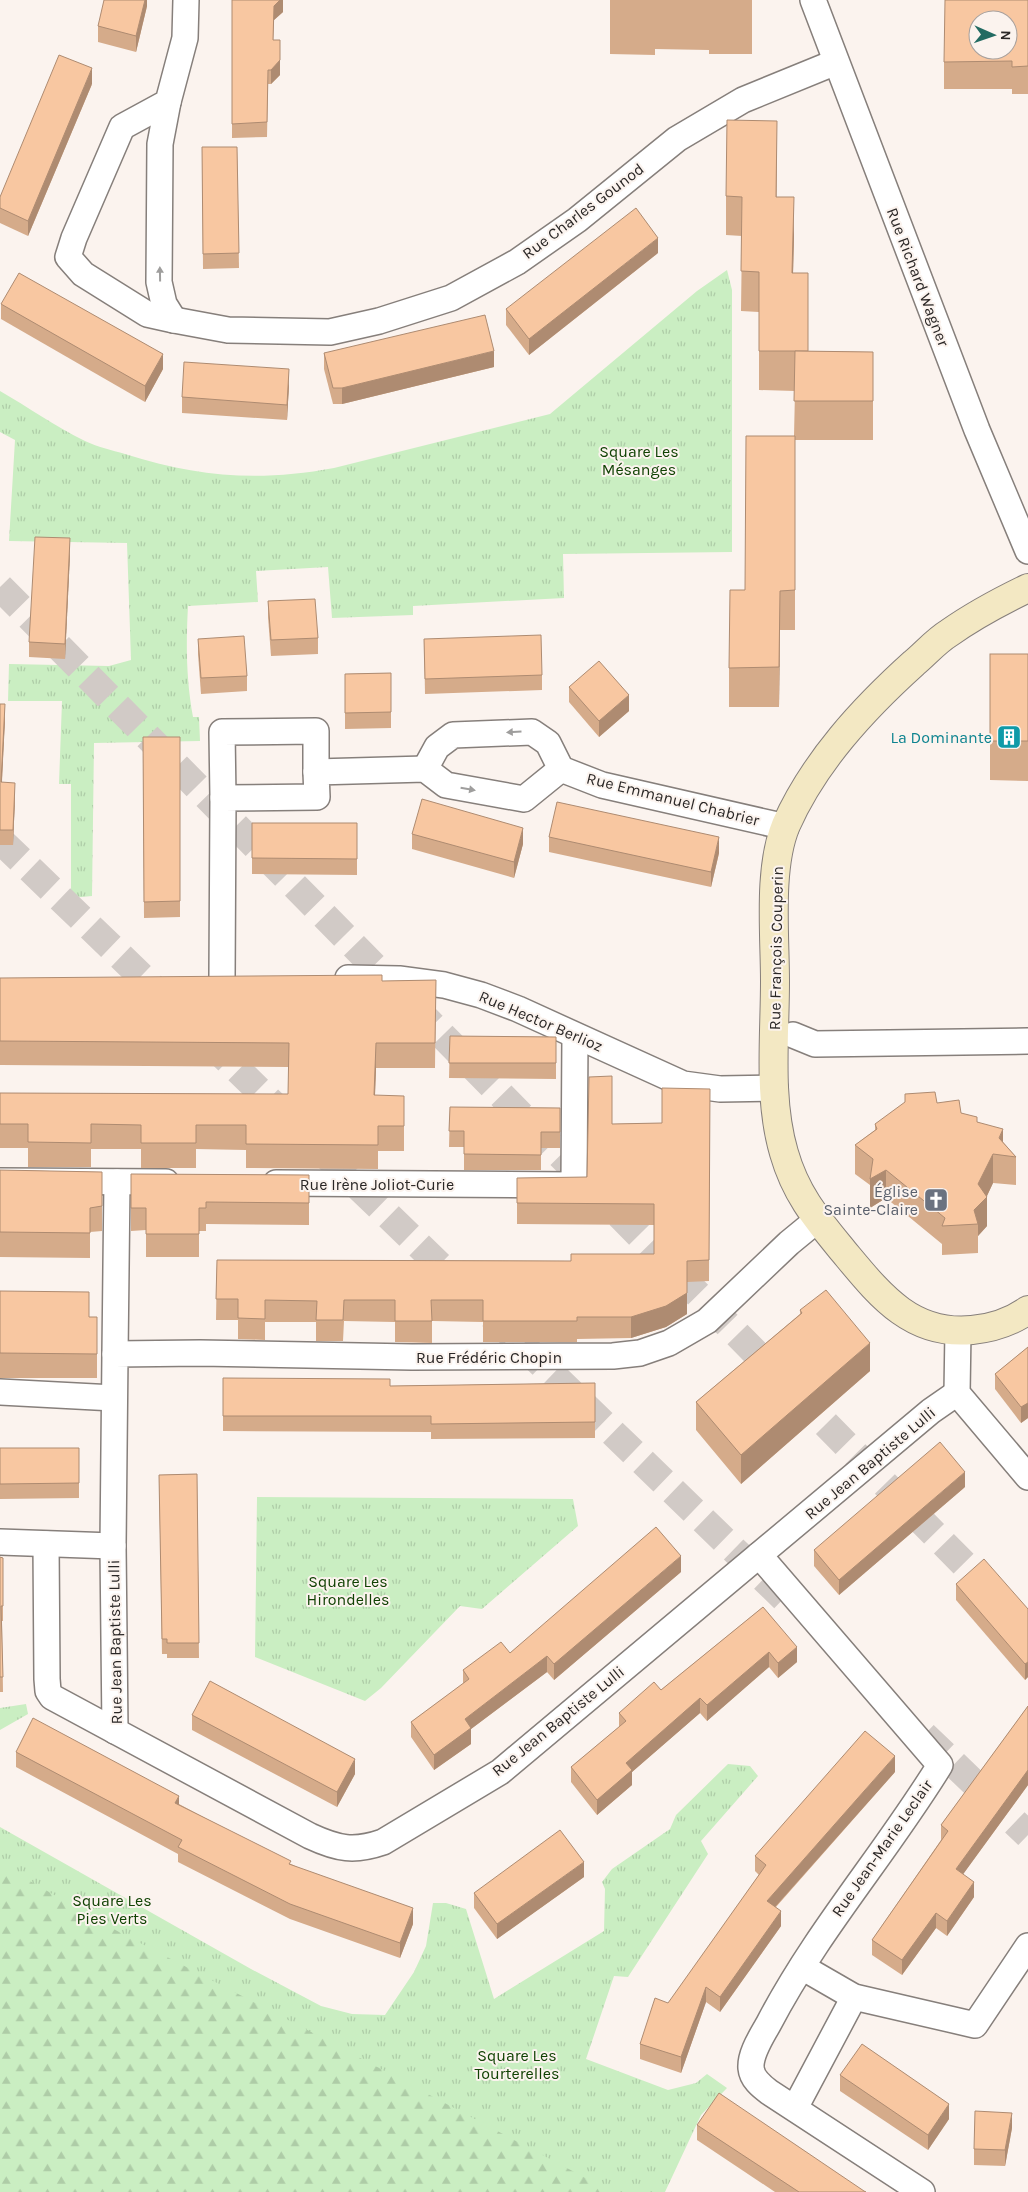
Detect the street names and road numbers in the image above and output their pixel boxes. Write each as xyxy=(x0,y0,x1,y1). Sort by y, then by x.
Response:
street label: Rue Charles Gounod xyxy=(519,159,647,263)
street label: Rue Richard Wagner xyxy=(883,205,953,349)
street label: Rue Emmanuel Chabrier xyxy=(585,768,762,830)
street label: Rue François Couperin xyxy=(765,866,787,1030)
street label: Rue Hector Berlioz xyxy=(476,986,606,1056)
street label: Rue Irène Joliot-Curie xyxy=(300,1175,454,1194)
street label: Rue Frédéric Chopin xyxy=(416,1348,562,1367)
street label: Rue Jean Baptiste Lulli xyxy=(801,1403,939,1523)
street label: Rue Jean Baptiste Lulli xyxy=(104,1560,126,1724)
street label: Rue Jean Baptiste Lulli xyxy=(488,1662,628,1780)
street label: Rue Jean-Marie Leclair xyxy=(827,1776,937,1920)

